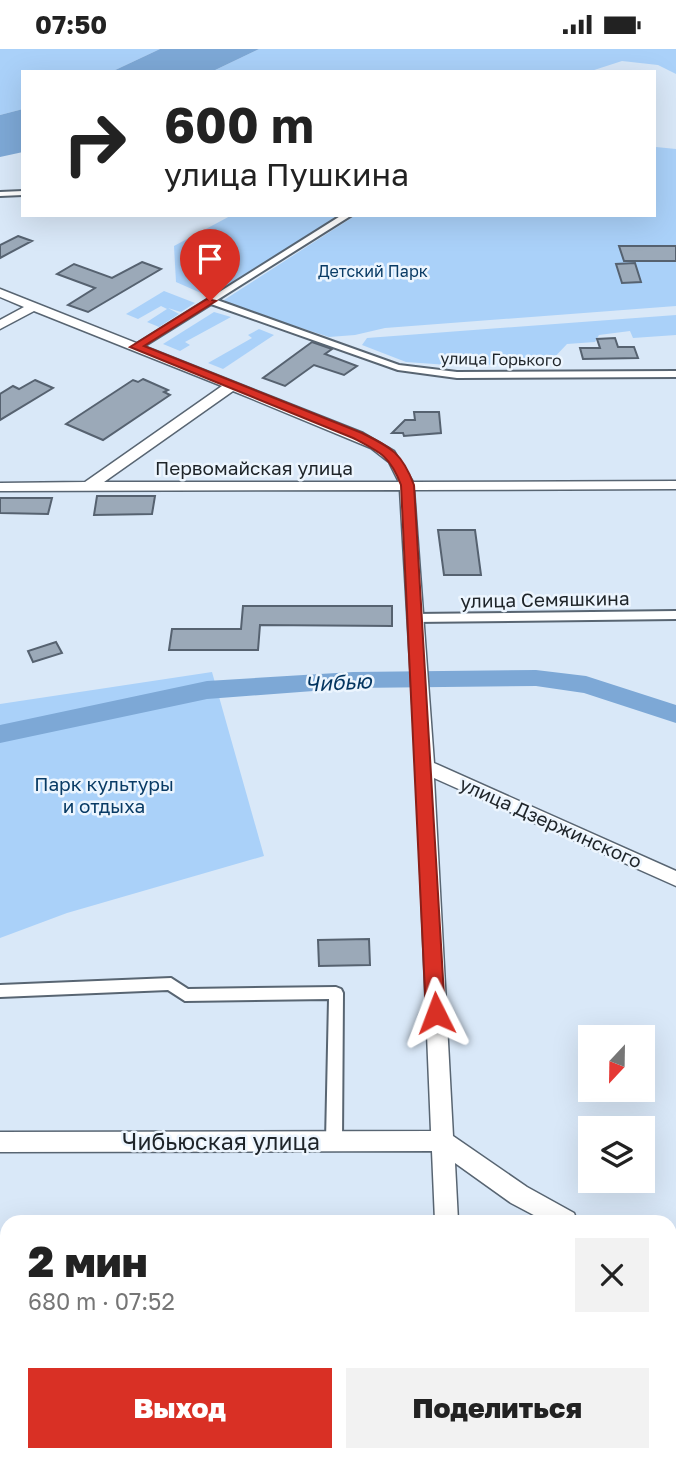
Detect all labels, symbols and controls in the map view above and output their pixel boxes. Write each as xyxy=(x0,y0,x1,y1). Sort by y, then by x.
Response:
text: 07:50 xyxy=(35,9,107,40)
text: 600 m xyxy=(164,95,314,154)
icon: right xyxy=(49,98,140,189)
text: улица Пушкина xyxy=(164,155,409,193)
pin xyxy=(180,229,240,301)
icon: arrive xyxy=(191,240,229,278)
park label: Детский Парк xyxy=(318,261,428,281)
street label: улица Горького xyxy=(440,348,562,370)
street label: Первомайская улица xyxy=(155,456,353,479)
street label: улица Семяшкина xyxy=(460,586,630,612)
water label: Чибью xyxy=(304,667,374,697)
street label: улица Дзержинского xyxy=(456,771,646,873)
park label: Парк культуры и отдыха xyxy=(34,772,174,817)
position arrow xyxy=(399,976,473,1050)
north arrow xyxy=(578,1025,654,1103)
map controls xyxy=(578,1025,655,1193)
button: layers xyxy=(578,1116,655,1193)
street label: Чибьюская улица xyxy=(122,1127,320,1155)
text: 2 мин xyxy=(28,1236,148,1286)
button: close xyxy=(575,1238,649,1312)
text: 680 m · 07:52 xyxy=(28,1287,175,1315)
button: Выход xyxy=(28,1368,332,1448)
button: Поделиться xyxy=(346,1368,649,1448)

